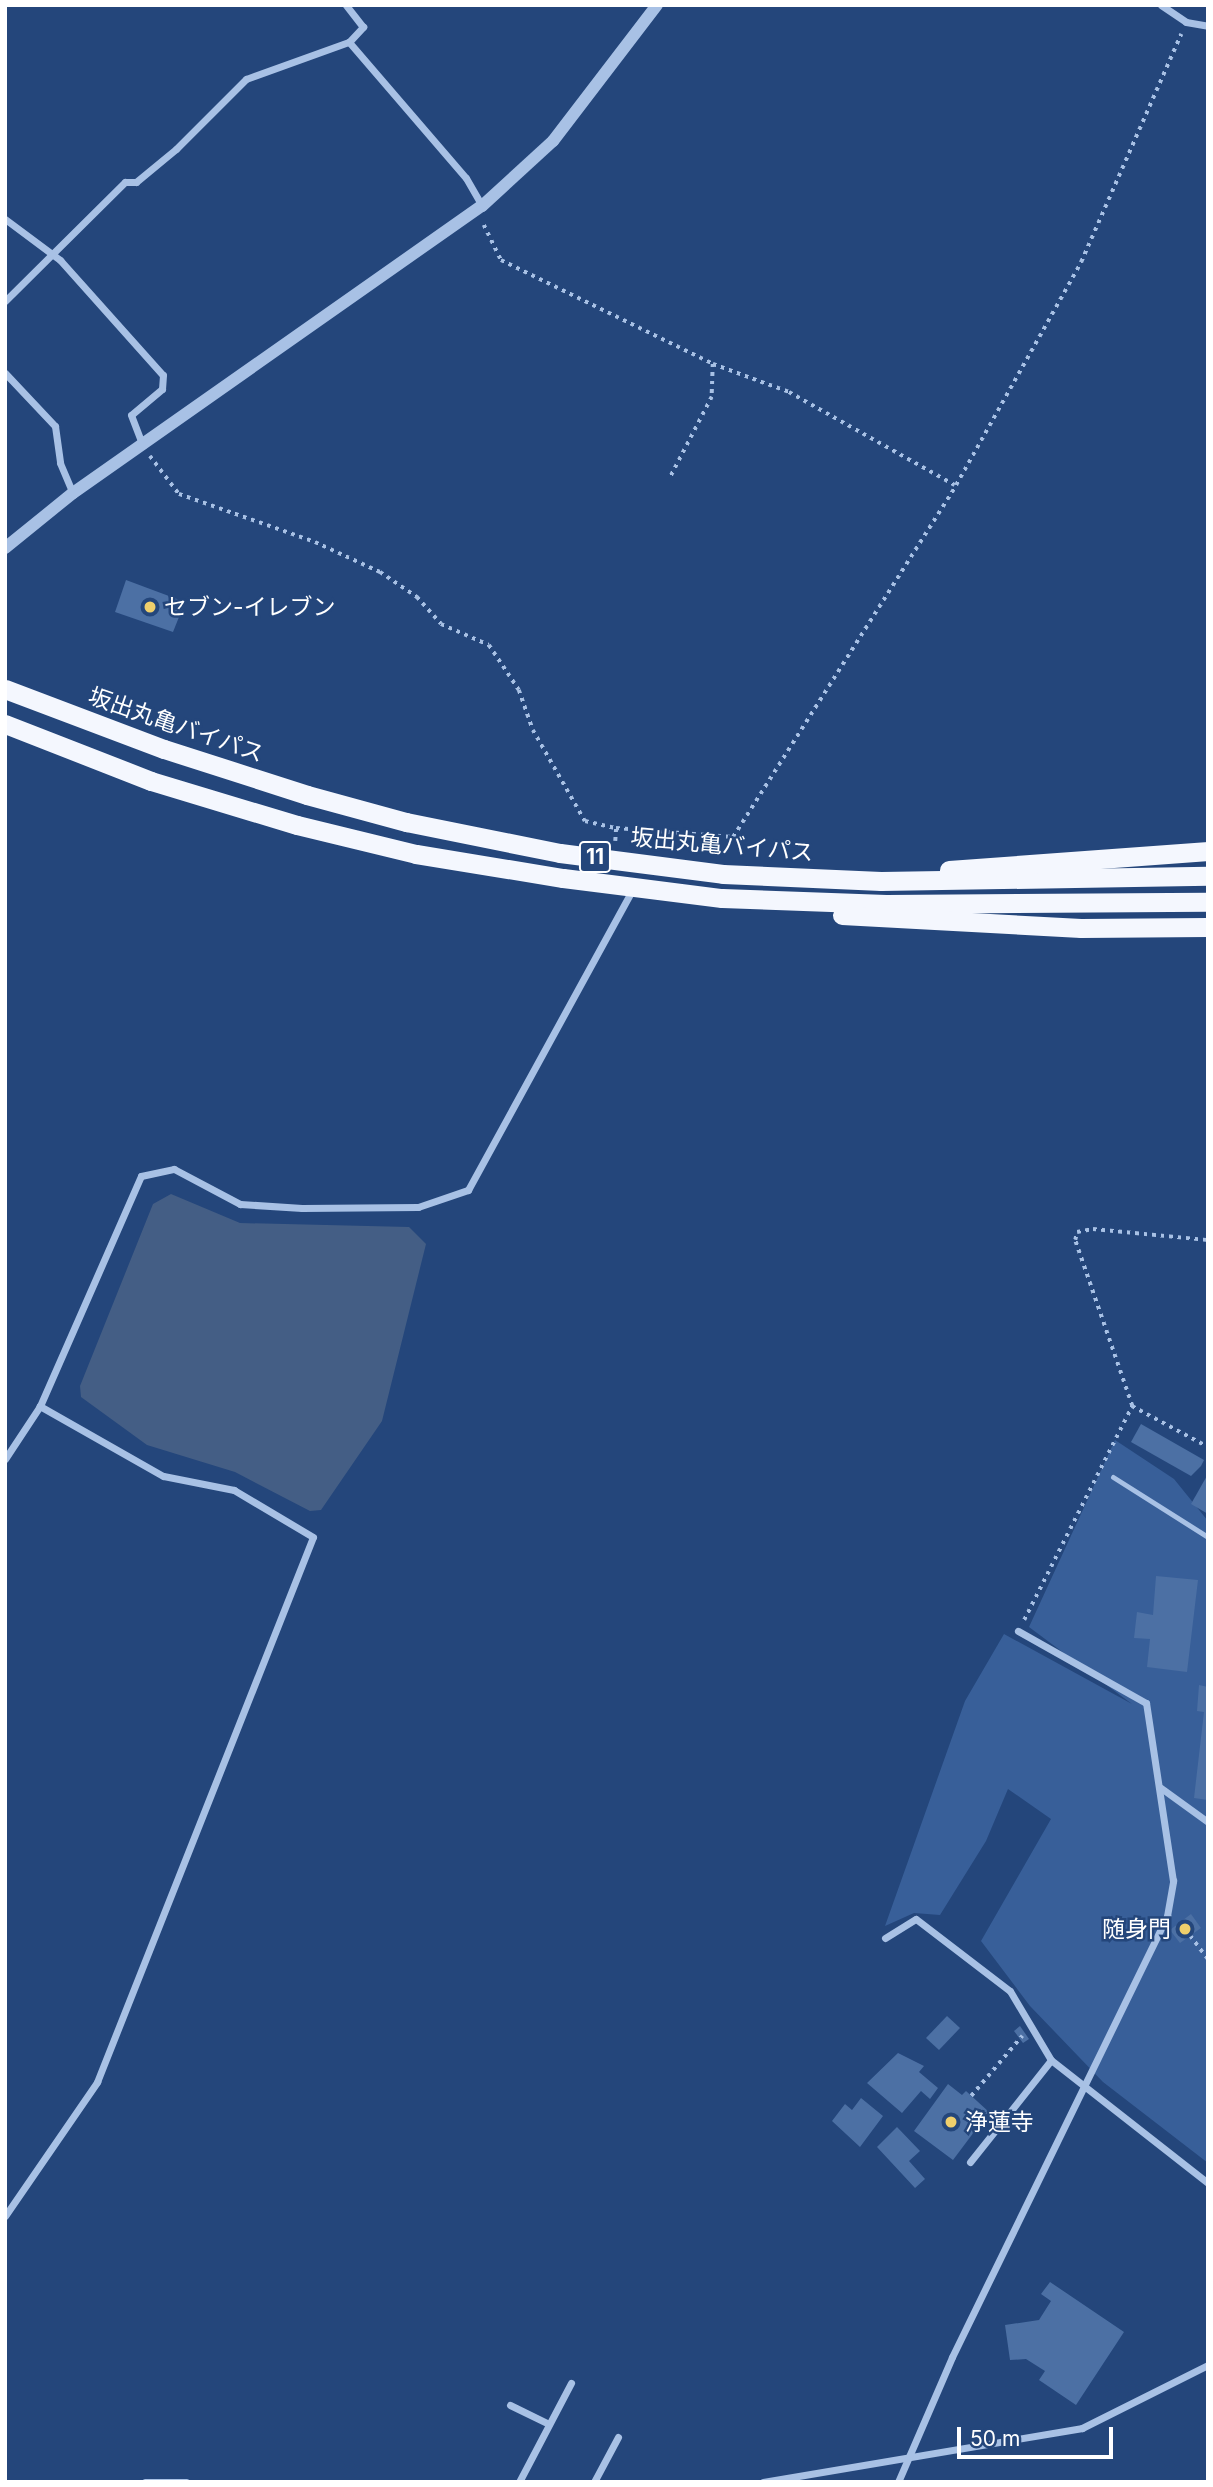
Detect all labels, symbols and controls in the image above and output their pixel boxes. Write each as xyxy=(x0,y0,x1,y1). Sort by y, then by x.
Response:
place label: セブン-イレブン xyxy=(164,593,336,621)
marker: セブン-イレブン xyxy=(142,599,158,615)
street label: 坂出丸亀バイパス xyxy=(85,682,267,768)
street label: 坂出丸亀バイパス xyxy=(629,823,815,867)
road number: 11 xyxy=(578,840,612,874)
place label: 随身門 xyxy=(1102,1915,1171,1943)
marker: 随身門 xyxy=(1177,1921,1193,1937)
place label: 浄蓮寺 xyxy=(965,2108,1034,2136)
marker: 浄蓮寺 xyxy=(943,2114,959,2130)
scale bar xyxy=(961,2414,1117,2458)
text: 50 m xyxy=(970,2426,1020,2451)

